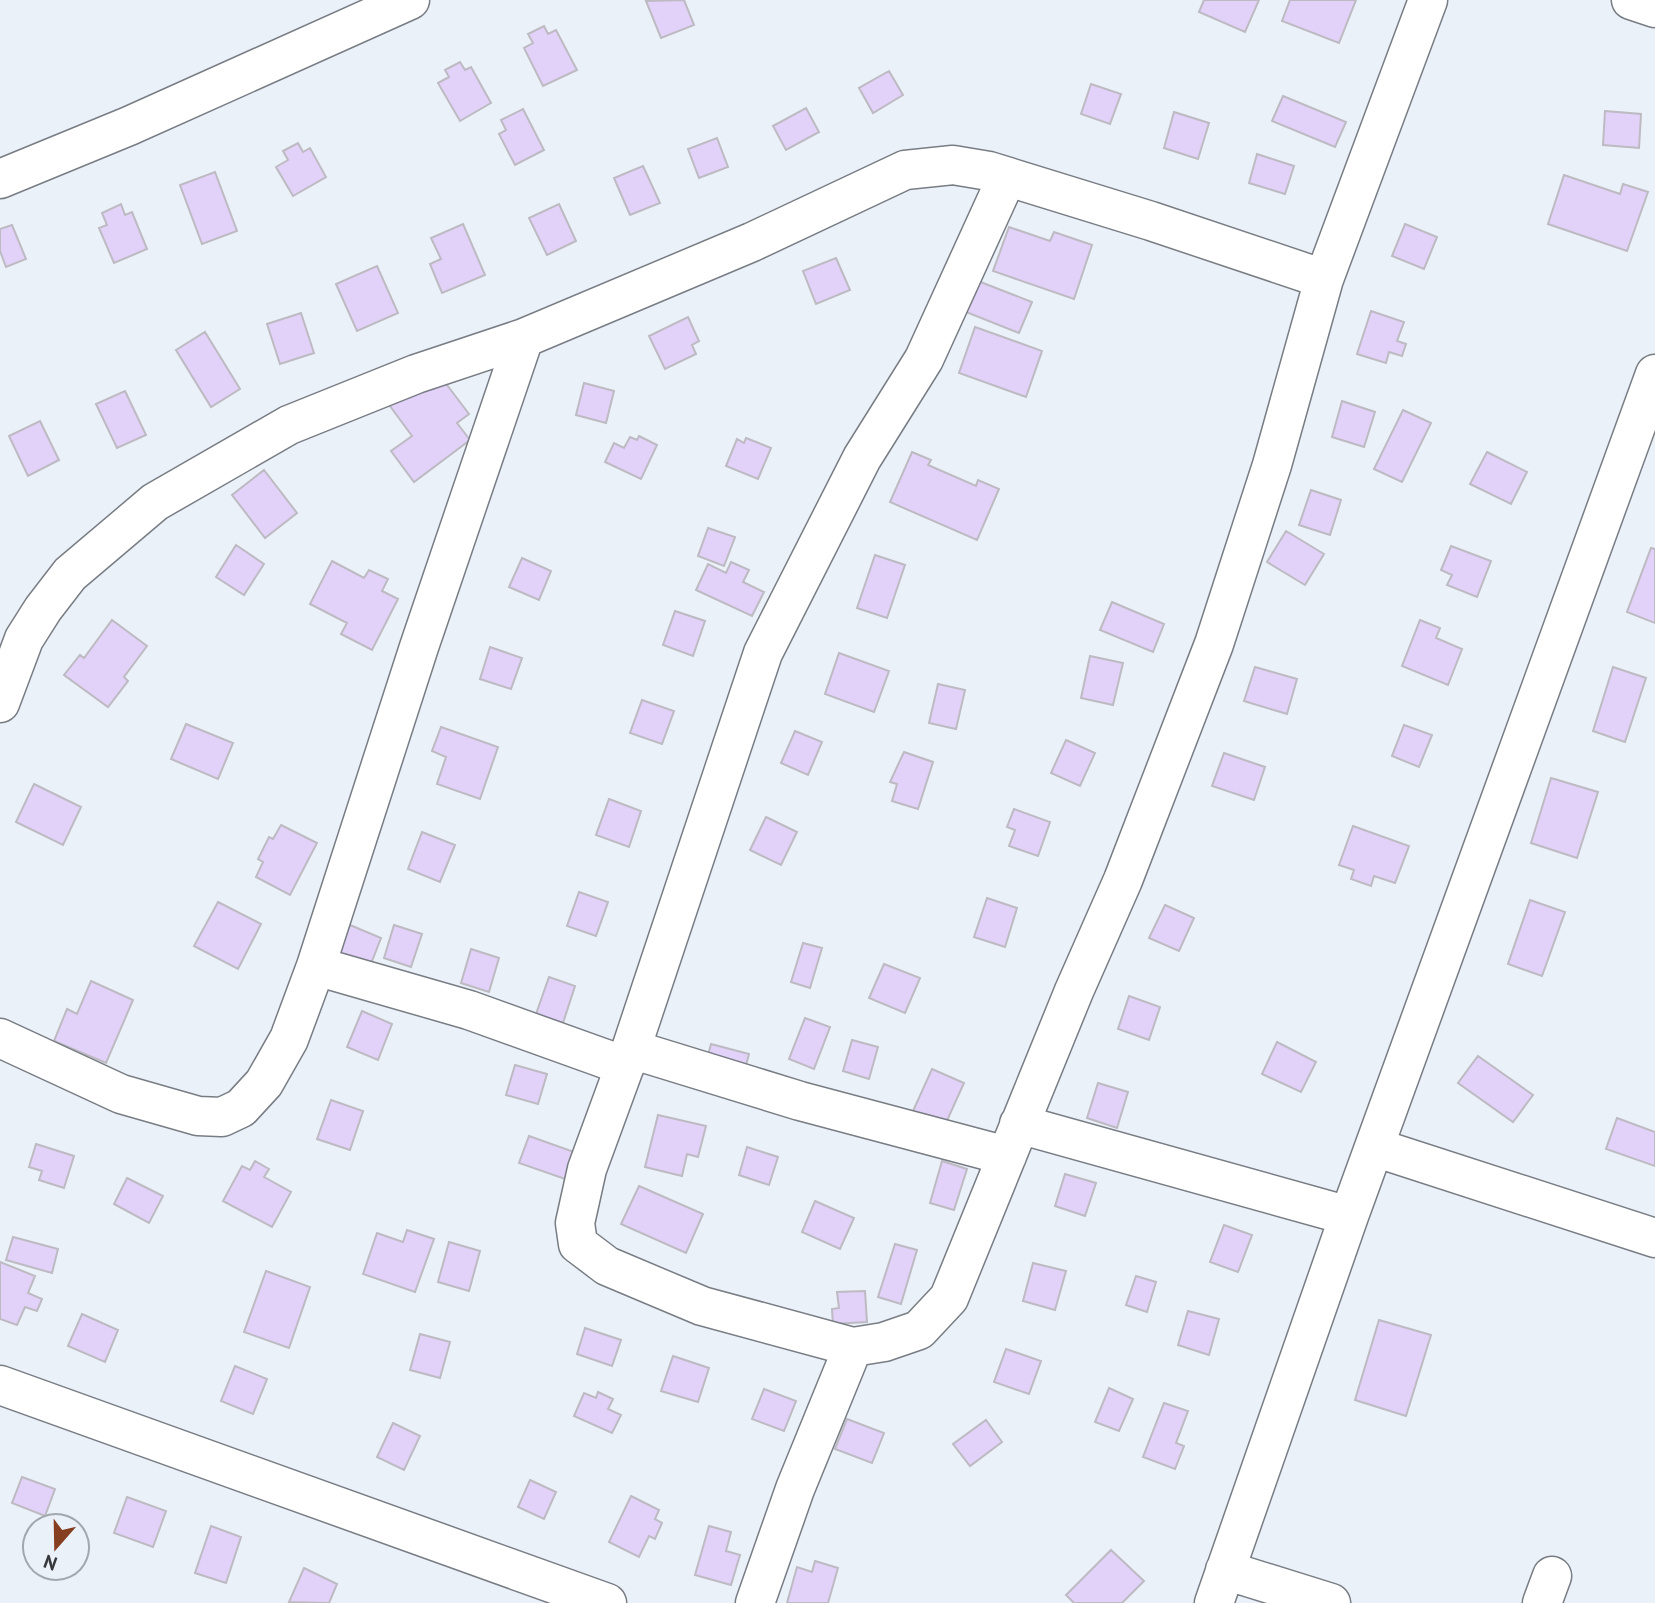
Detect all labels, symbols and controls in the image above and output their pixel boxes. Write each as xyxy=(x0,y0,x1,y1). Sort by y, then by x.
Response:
north arrow xyxy=(21,1512,91,1582)
text: N xyxy=(40,1550,60,1576)

